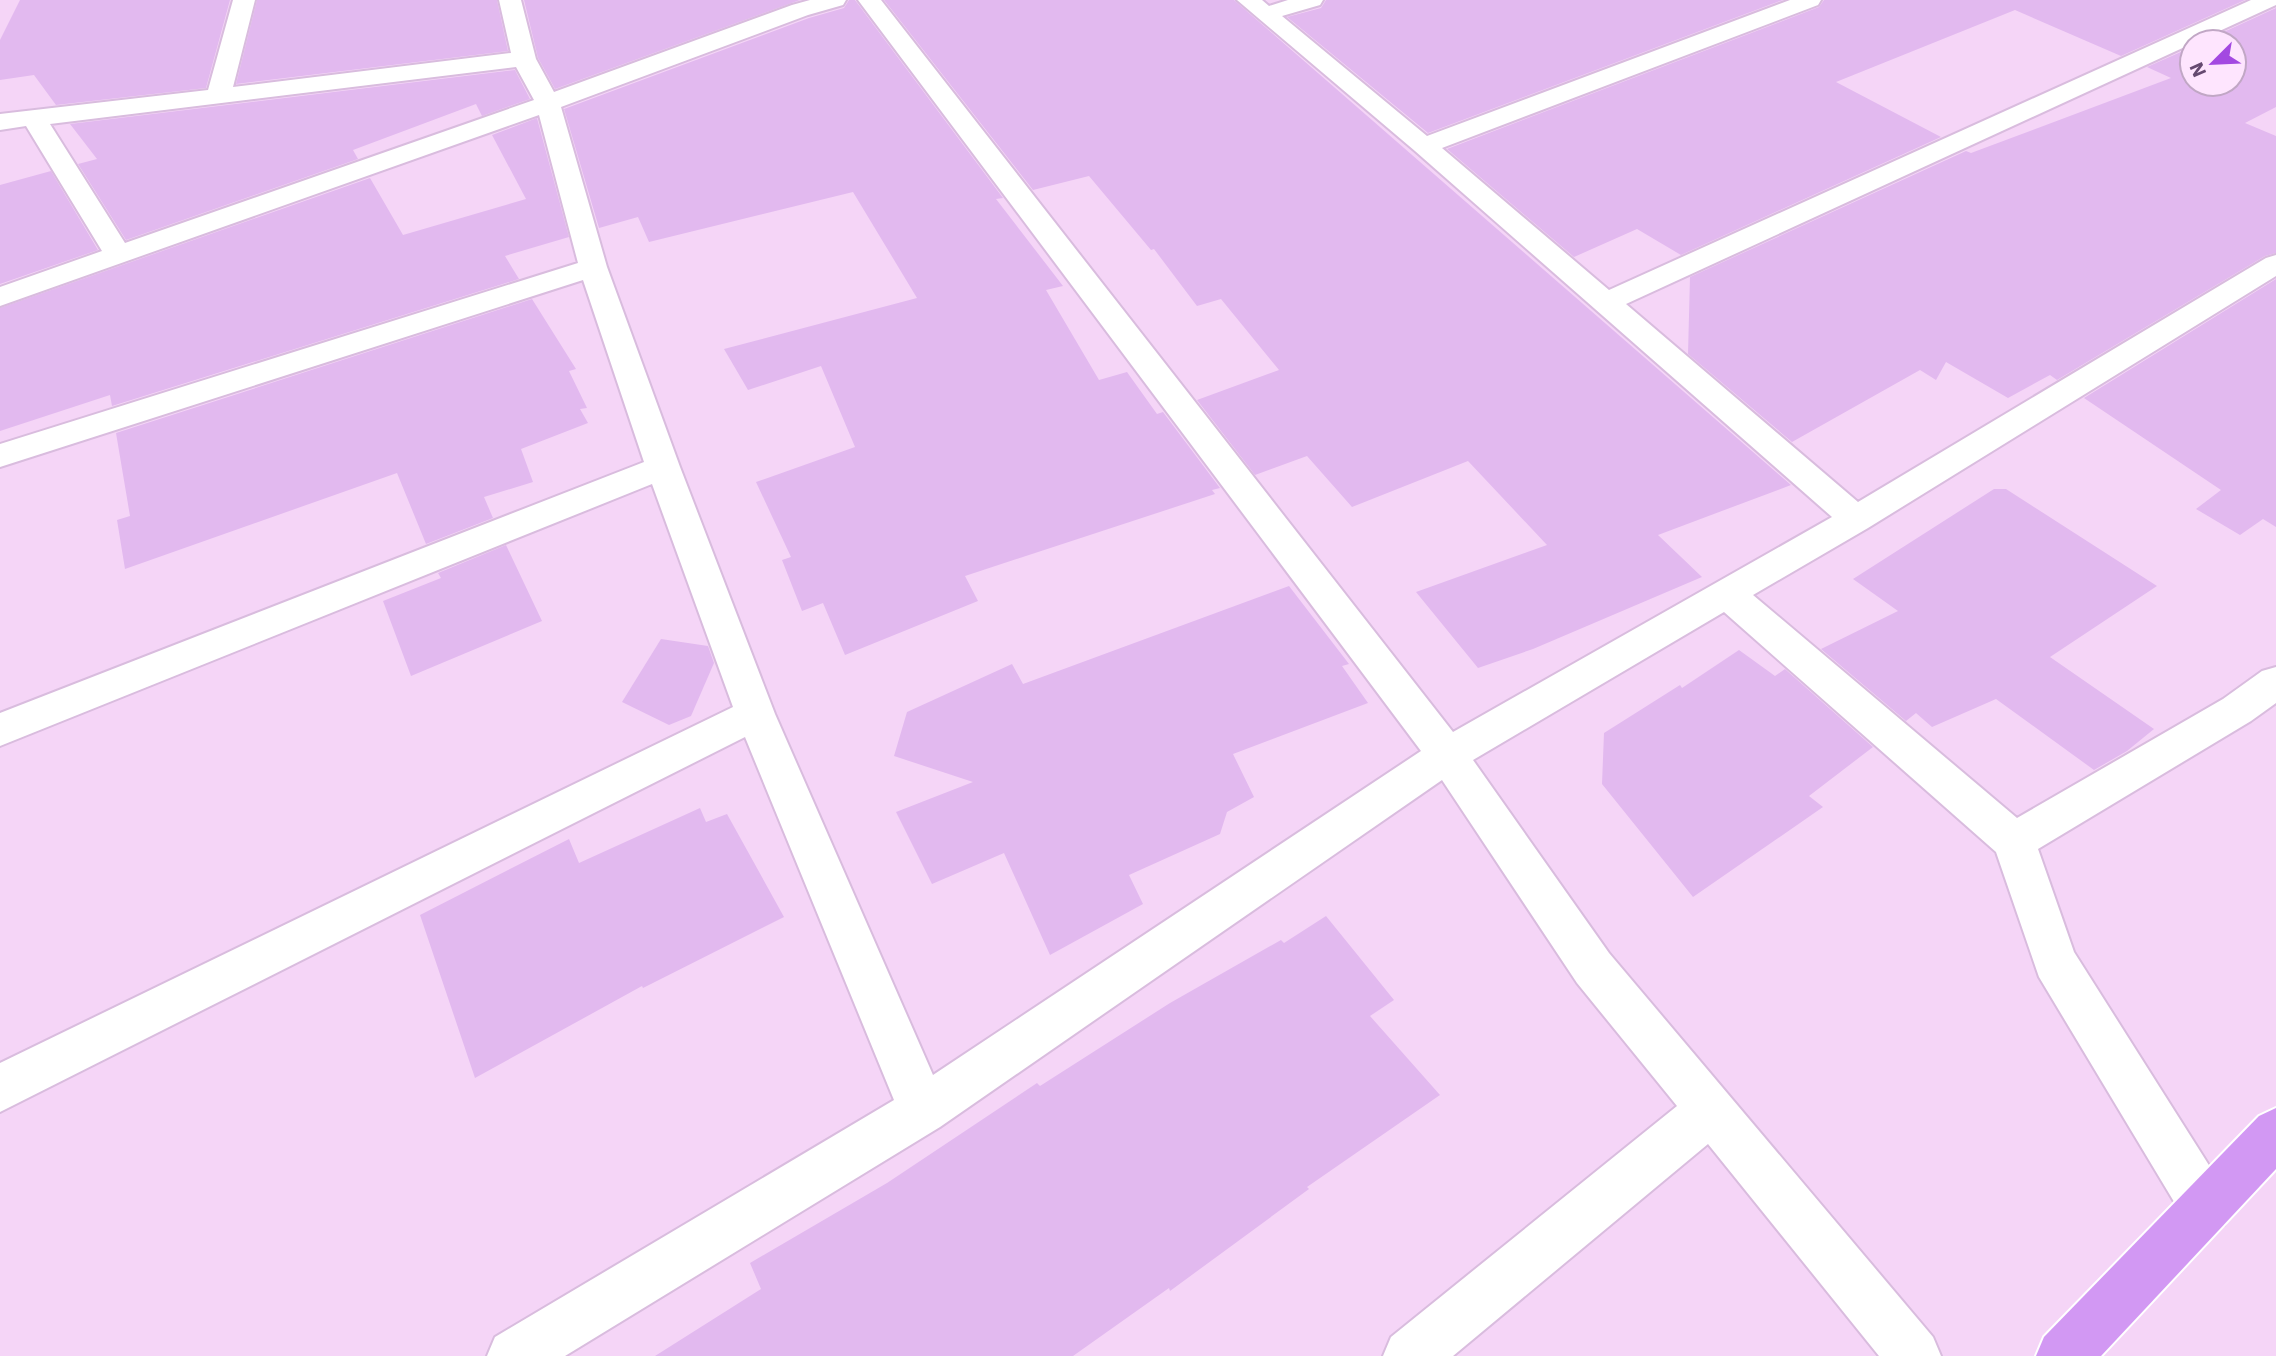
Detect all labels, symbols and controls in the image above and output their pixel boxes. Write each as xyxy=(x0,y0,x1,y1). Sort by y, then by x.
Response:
north arrow xyxy=(2178,28,2248,98)
text: N xyxy=(2184,59,2211,81)

